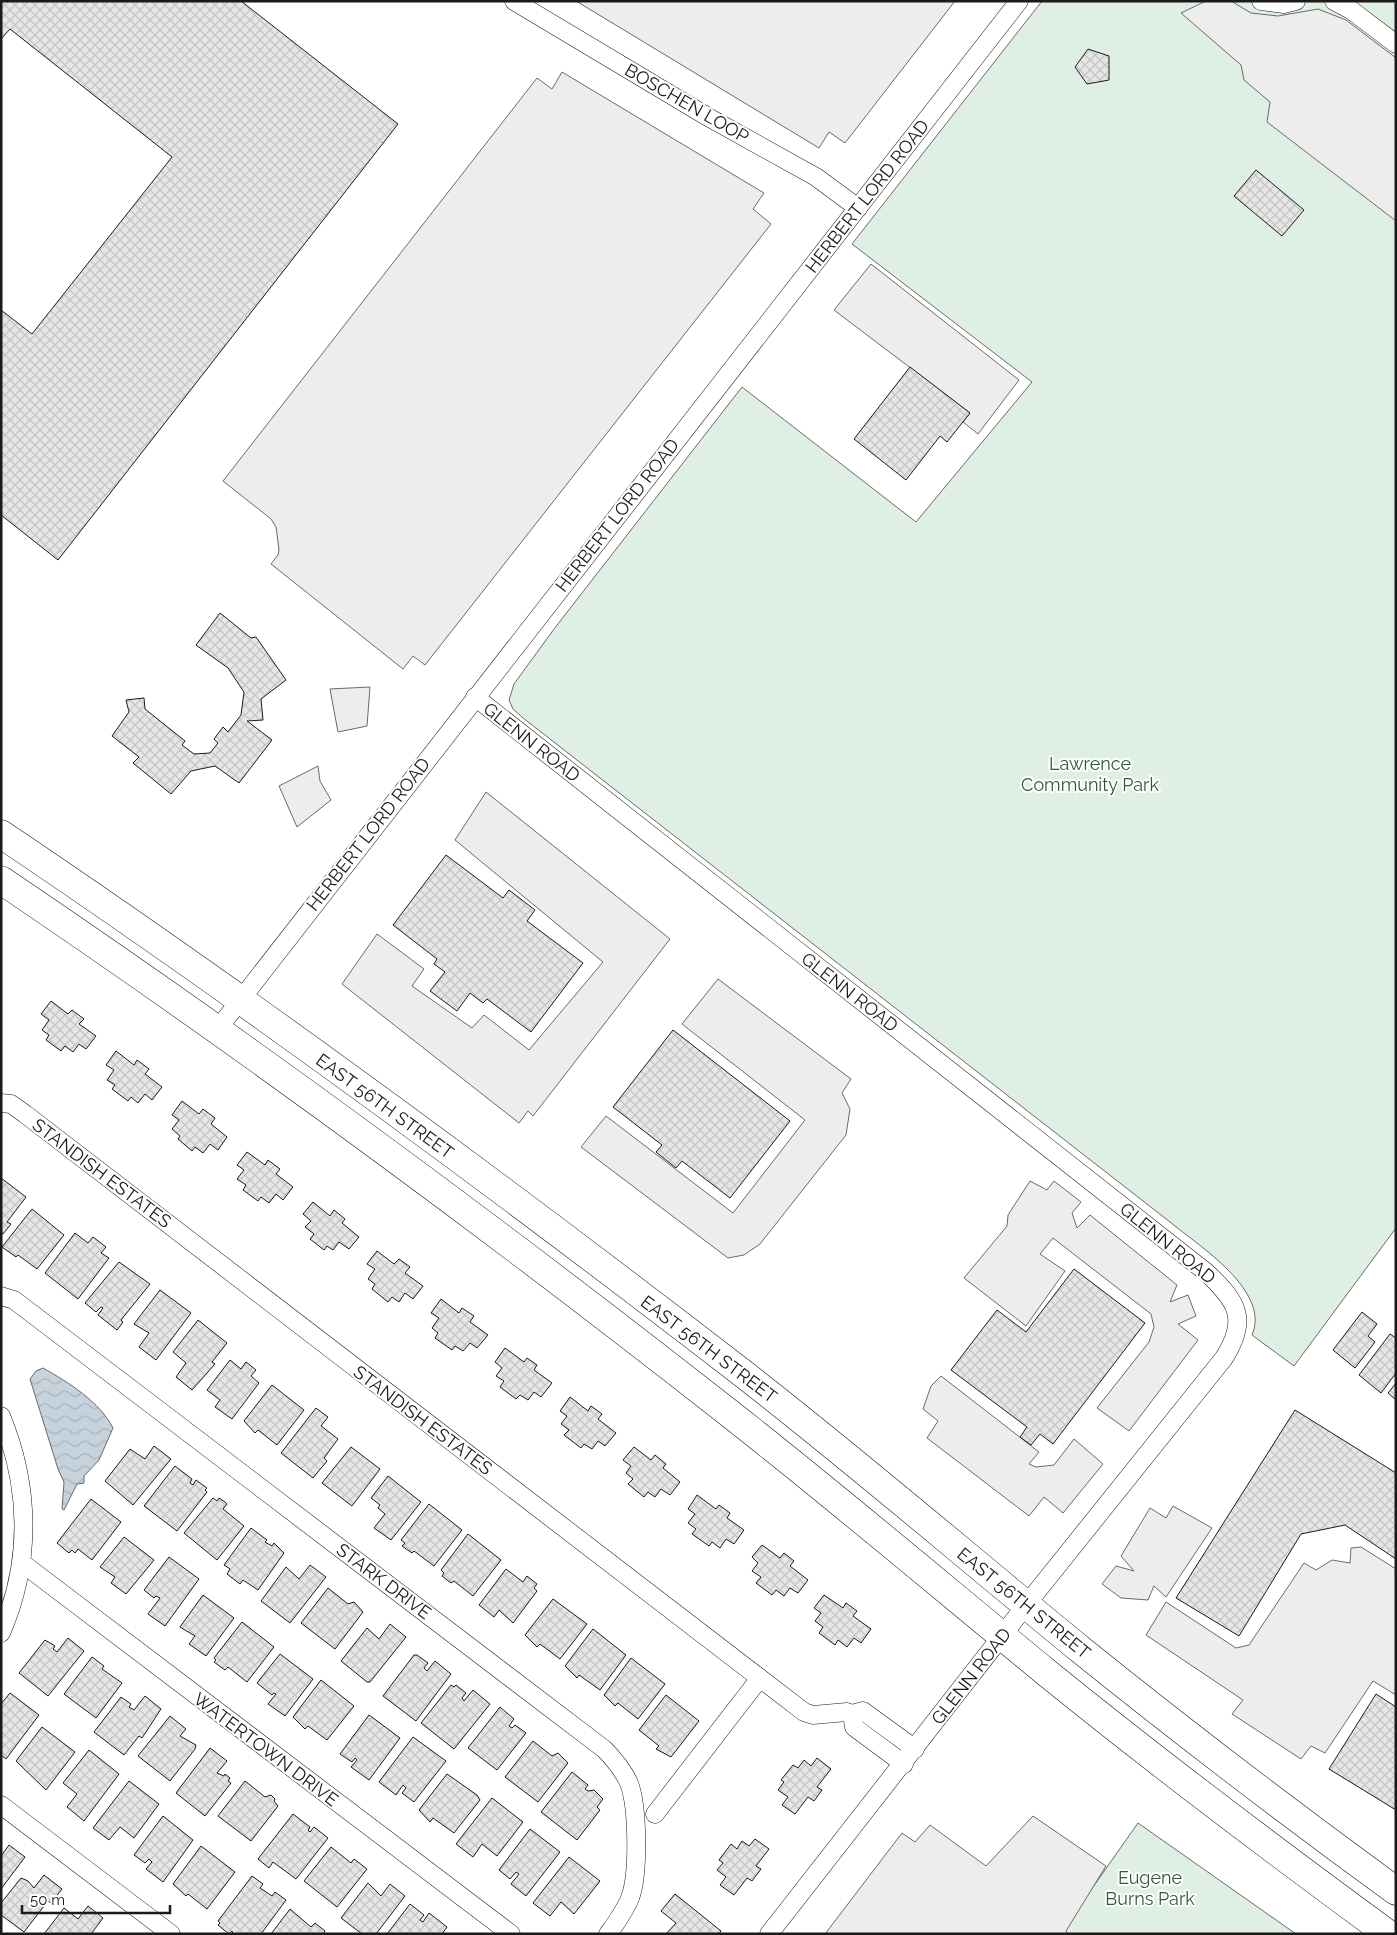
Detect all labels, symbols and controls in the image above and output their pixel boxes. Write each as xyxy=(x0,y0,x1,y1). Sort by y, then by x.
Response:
street label: BOSCHEN LOOP xyxy=(621,59,753,147)
street label: HERBERT LORD ROAD xyxy=(801,115,933,277)
street label: HERBERT LORD ROAD xyxy=(551,434,683,596)
street label: GLENN ROAD xyxy=(480,698,584,786)
street label: HERBERT LORD ROAD xyxy=(302,753,434,915)
park label: Lawrence Community Park xyxy=(1021,753,1159,795)
street label: GLENN ROAD xyxy=(798,948,902,1036)
street label: EAST 56TH STREET xyxy=(312,1049,458,1163)
street label: STANDISH ESTATES xyxy=(29,1114,176,1232)
street label: GLENN ROAD xyxy=(1116,1198,1220,1288)
street label: EAST 56TH STREET xyxy=(637,1291,781,1407)
street label: STANDISH ESTATES xyxy=(350,1361,497,1479)
street label: STARK DRIVE xyxy=(333,1539,435,1623)
street label: EAST 56TH STREET xyxy=(953,1543,1095,1663)
street label: GLENN ROAD xyxy=(927,1624,1015,1728)
street label: WATERTOWN DRIVE xyxy=(190,1688,342,1810)
park label: Eugene Burns Park xyxy=(1105,1867,1195,1909)
scale bar xyxy=(22,1882,170,1914)
text: 50 m xyxy=(30,1891,65,1909)

